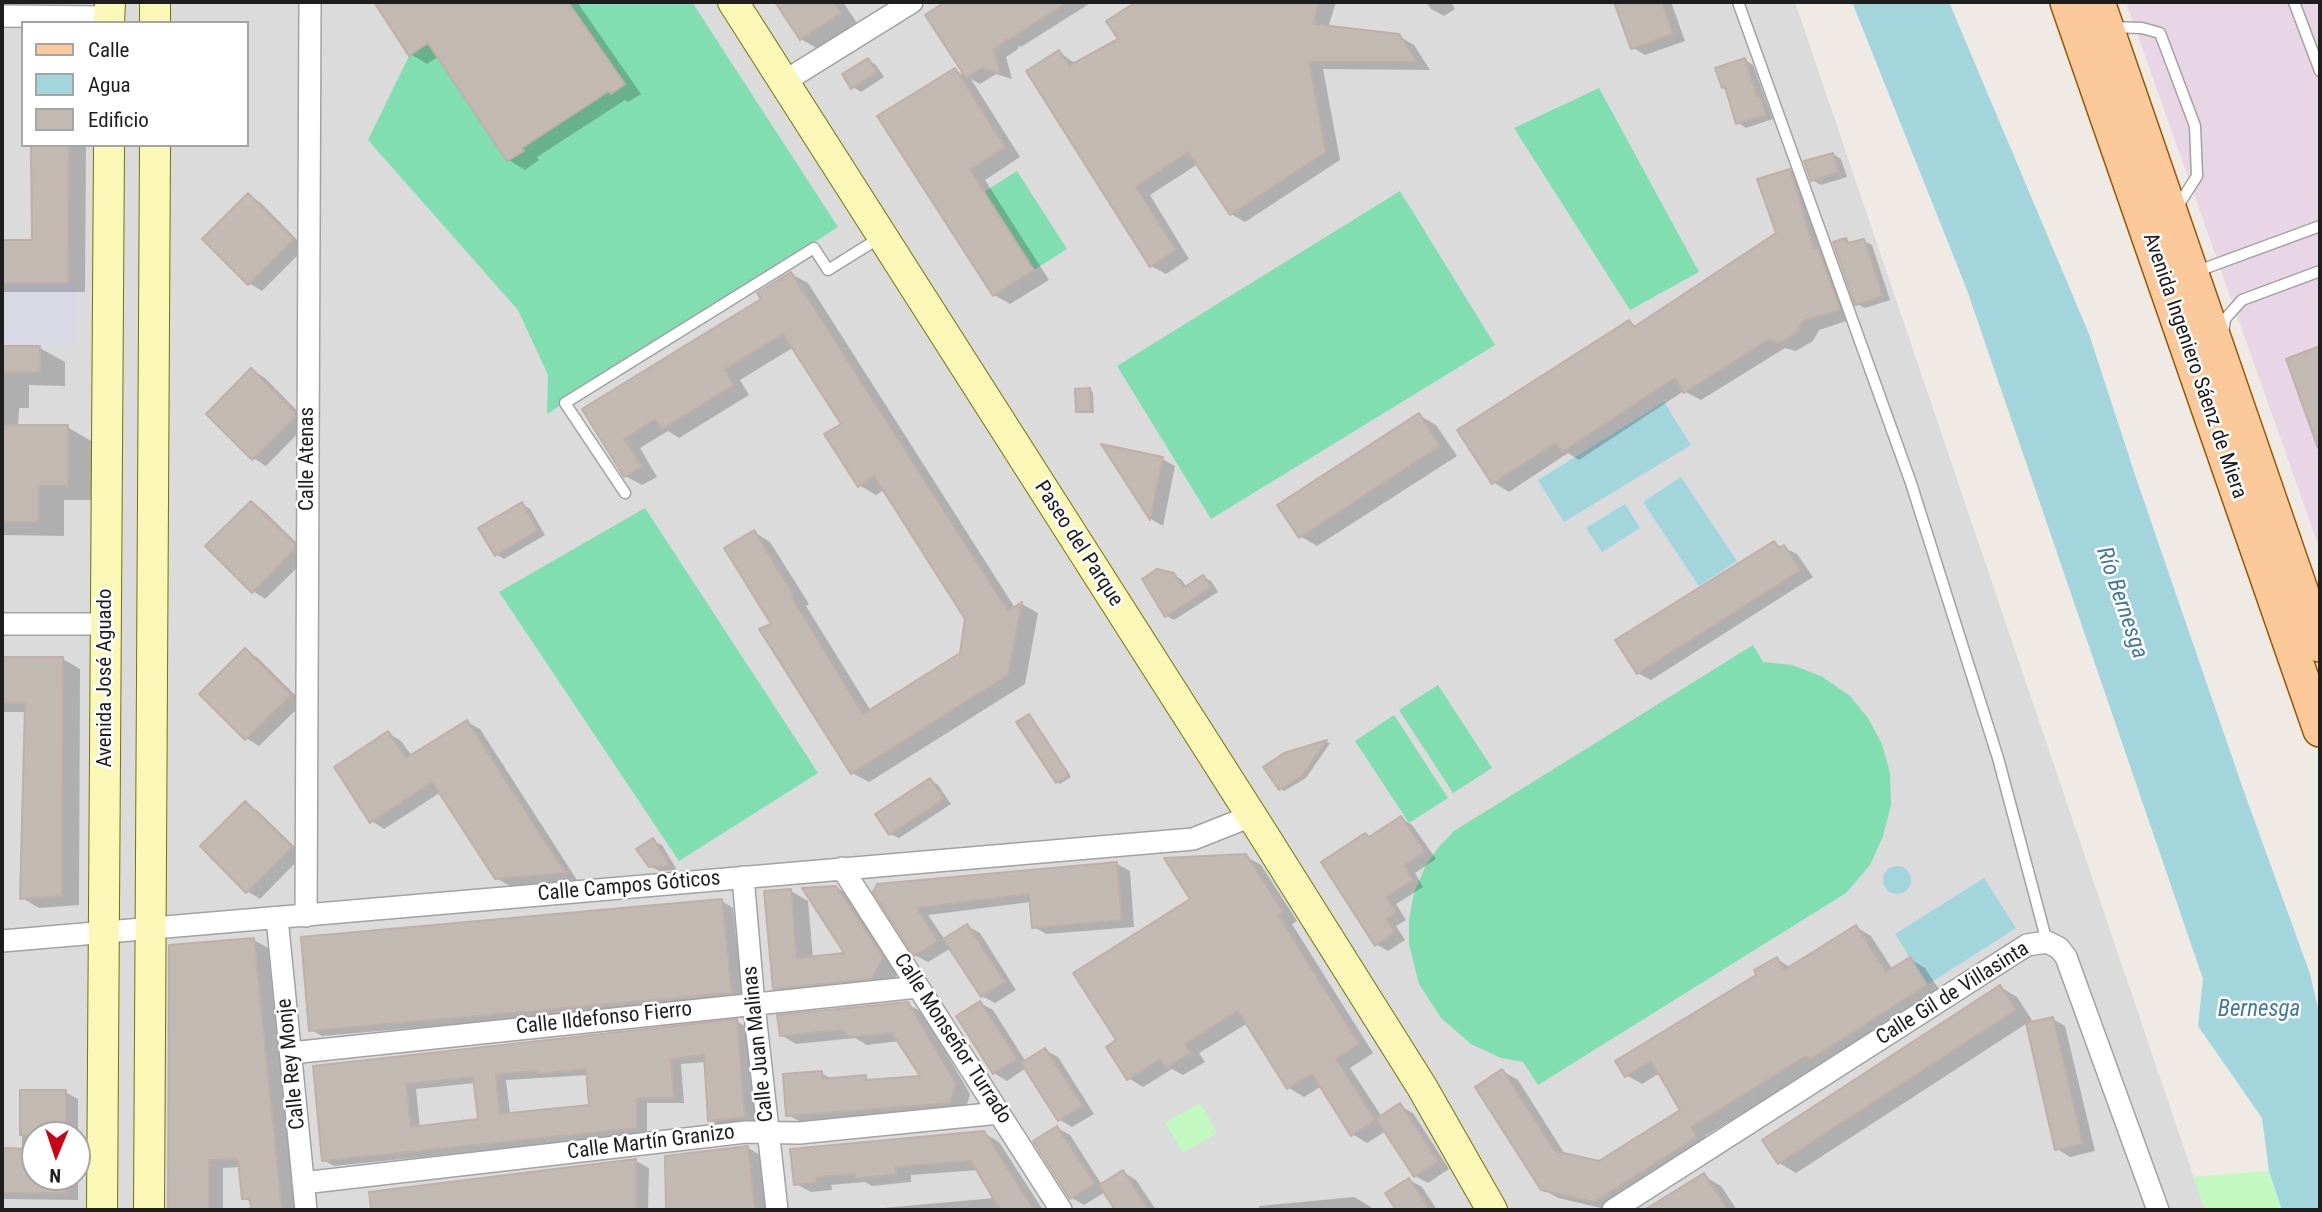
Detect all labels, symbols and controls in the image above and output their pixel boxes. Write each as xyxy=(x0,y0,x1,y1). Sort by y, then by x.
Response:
legend xyxy=(21,21,248,147)
text: Calle xyxy=(88,38,129,62)
text: Agua xyxy=(88,73,131,97)
text: Edificio xyxy=(88,108,149,132)
street label: Avenida Ingeniero Sáenz de Miera xyxy=(2137,230,2251,502)
street label: Calle Atenas xyxy=(295,407,321,511)
street label: Paseo del Parque xyxy=(1028,477,1128,611)
water label: Río Bernesga xyxy=(2089,544,2153,662)
street label: Avenida José Aguado xyxy=(93,588,119,768)
street label: Calle Campos Góticos xyxy=(537,866,721,908)
street label: Calle Gil de Villasinta xyxy=(1872,937,2034,1051)
street label: Calle Monseñor Turrado xyxy=(888,949,1016,1129)
street label: Calle Juan Malinas xyxy=(738,965,780,1123)
water label: Bernesga xyxy=(2218,996,2300,1024)
street label: Calle Rey Monje xyxy=(273,997,311,1131)
street label: Calle Ildefonso Fierro xyxy=(515,997,693,1041)
street label: Calle Martín Granizo xyxy=(566,1120,736,1166)
north arrow xyxy=(21,1121,91,1191)
text: N xyxy=(49,1164,62,1187)

